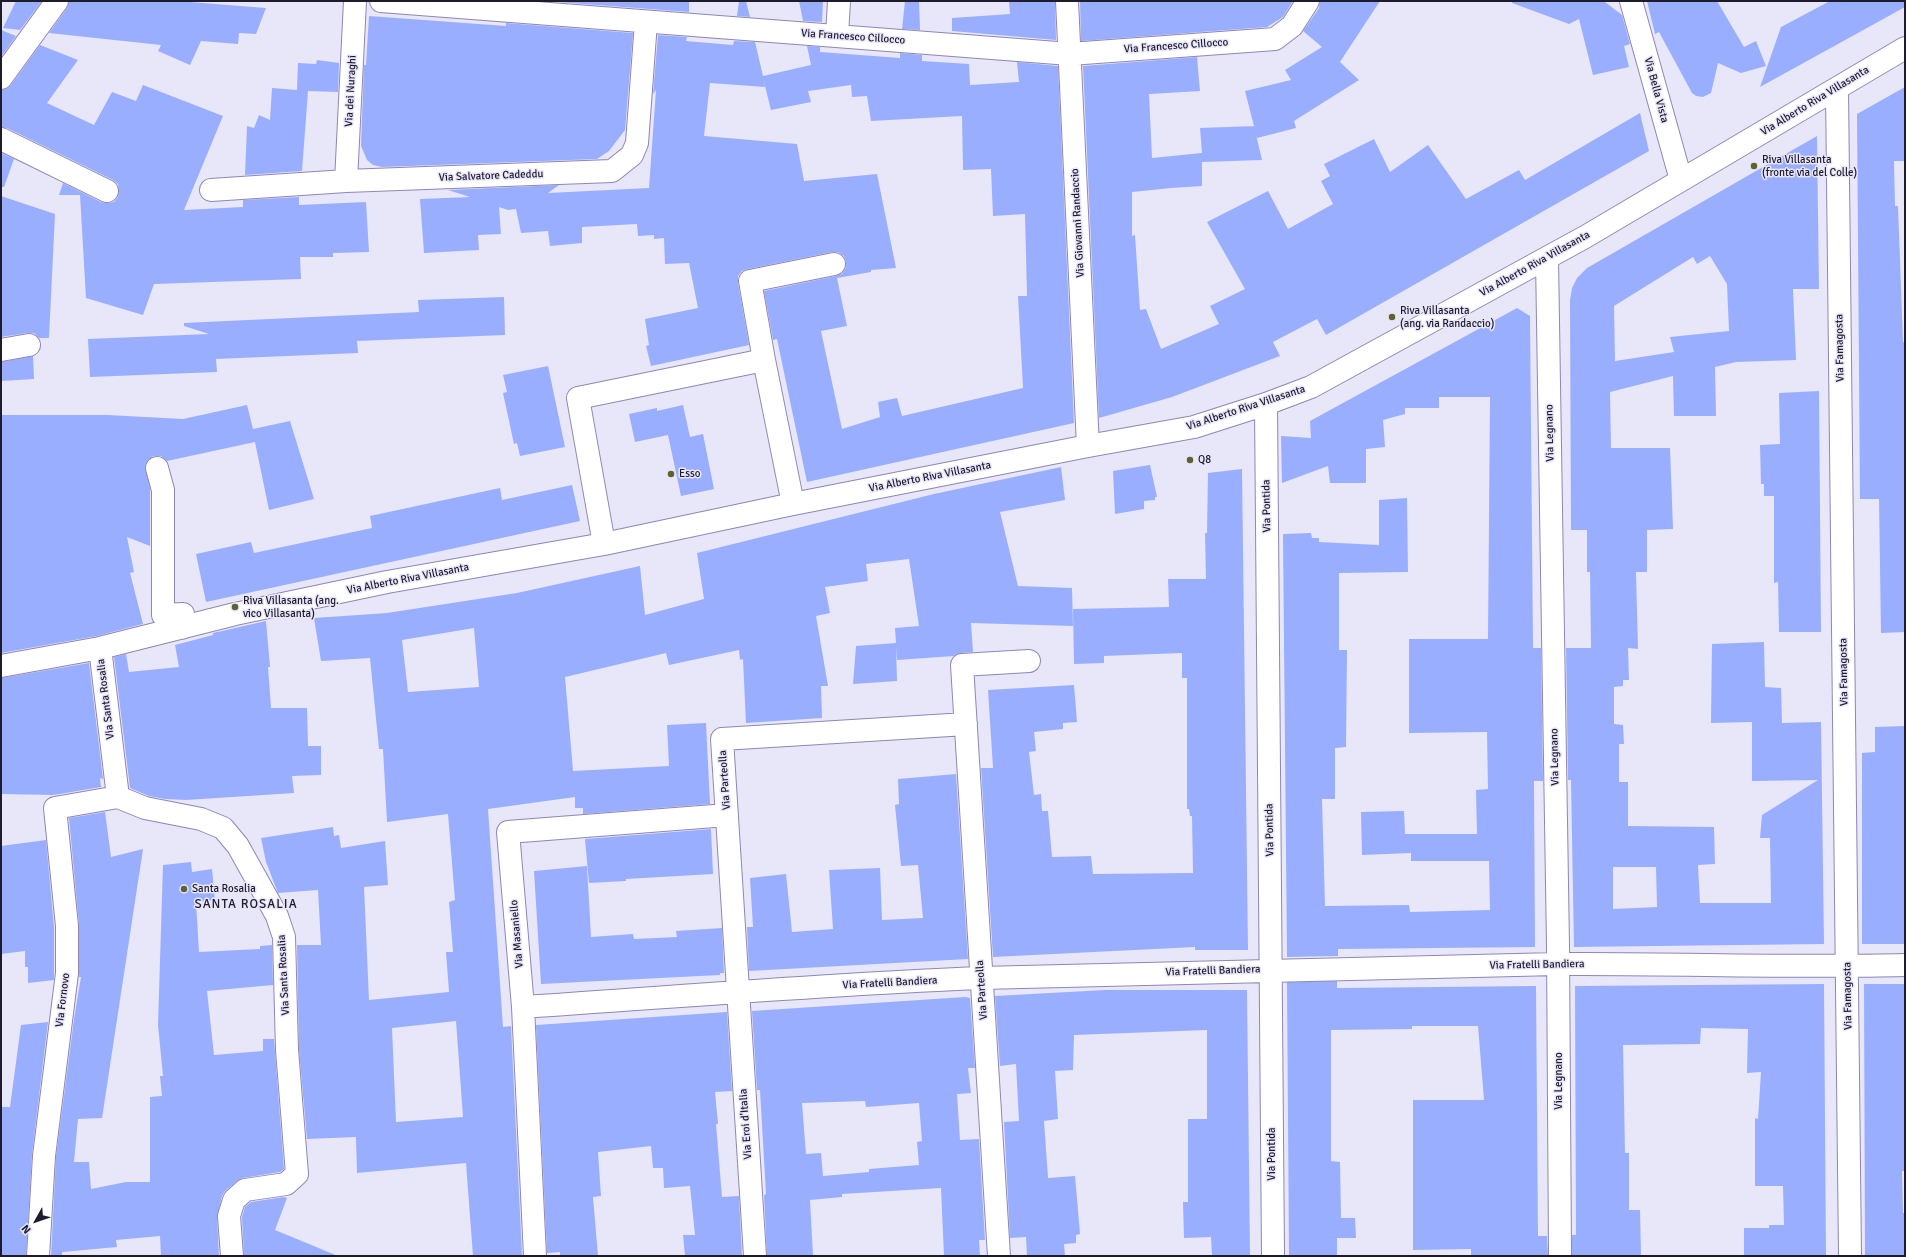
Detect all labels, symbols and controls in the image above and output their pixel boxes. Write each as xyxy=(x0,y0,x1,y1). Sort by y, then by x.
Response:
street label: Via Francesco Cillocco xyxy=(800,27,906,47)
street label: Via Francesco Cillocco xyxy=(1123,36,1229,56)
street label: Via dei Nuraghi xyxy=(343,55,359,127)
street label: Via Bella Vista xyxy=(1641,56,1671,124)
street label: Via Alberto Riva Villasanta xyxy=(1758,63,1872,139)
place label: Riva Villasanta (fronte via del Colle) xyxy=(1762,153,1857,179)
marker: Riva Villasanta (fronte via del Colle) xyxy=(1749,161,1759,171)
street label: Via Salvatore Cadeddu xyxy=(438,168,544,184)
street label: Via Giovanni Randaccio xyxy=(1069,168,1087,278)
street label: Via Alberto Riva Villasanta xyxy=(1478,228,1592,300)
place label: Riva Villasanta (ang. via Randaccio) xyxy=(1400,304,1494,330)
marker: Riva Villasanta (ang. via Randaccio) xyxy=(1387,312,1397,322)
street label: Via Famagosta xyxy=(1833,314,1847,382)
street label: Via Alberto Riva Villasanta xyxy=(1185,383,1307,433)
street label: Via Legnano xyxy=(1543,404,1557,462)
place label: Q8 xyxy=(1198,453,1211,467)
marker: Q8 xyxy=(1185,455,1195,465)
street label: Via Alberto Riva Villasanta xyxy=(868,459,992,495)
place label: Esso xyxy=(679,467,701,481)
marker: Esso xyxy=(666,469,676,479)
street label: Via Pontida xyxy=(1260,479,1274,533)
street label: Via Alberto Riva Villasanta xyxy=(346,561,470,597)
place label: Riva Villasanta (ang. vico Villasanta) xyxy=(243,594,339,620)
marker: Riva Villasanta (ang. vico Villasanta) xyxy=(230,602,240,612)
street label: Via Famagosta xyxy=(1837,638,1851,706)
street label: Via Santa Rosalia xyxy=(95,658,117,740)
street label: Via Legnano xyxy=(1548,728,1562,786)
street label: Via Parteolla xyxy=(716,750,734,810)
street label: Via Pontida xyxy=(1263,803,1277,857)
place label: Santa Rosalia xyxy=(192,882,256,896)
marker: Santa Rosalia xyxy=(179,884,189,894)
district label: SANTA ROSALIA xyxy=(194,897,298,913)
street label: Via Masaniello xyxy=(507,899,527,969)
street label: Via Santa Rosalia xyxy=(275,934,293,1016)
street label: Via Fratelli Bandiera xyxy=(1489,958,1585,972)
street label: Via Parteolla xyxy=(973,960,991,1020)
street label: Via Famagosta xyxy=(1841,962,1855,1030)
street label: Via Fratelli Bandiera xyxy=(1165,963,1261,979)
street label: Via Fornovo xyxy=(53,972,73,1028)
street label: Via Fratelli Bandiera xyxy=(842,974,938,992)
street label: Via Legnano xyxy=(1552,1052,1566,1110)
street label: Via Eroi d'Italia xyxy=(737,1088,755,1160)
street label: Via Pontida xyxy=(1265,1127,1279,1181)
north arrow xyxy=(16,1201,56,1241)
text: N xyxy=(19,1222,34,1236)

